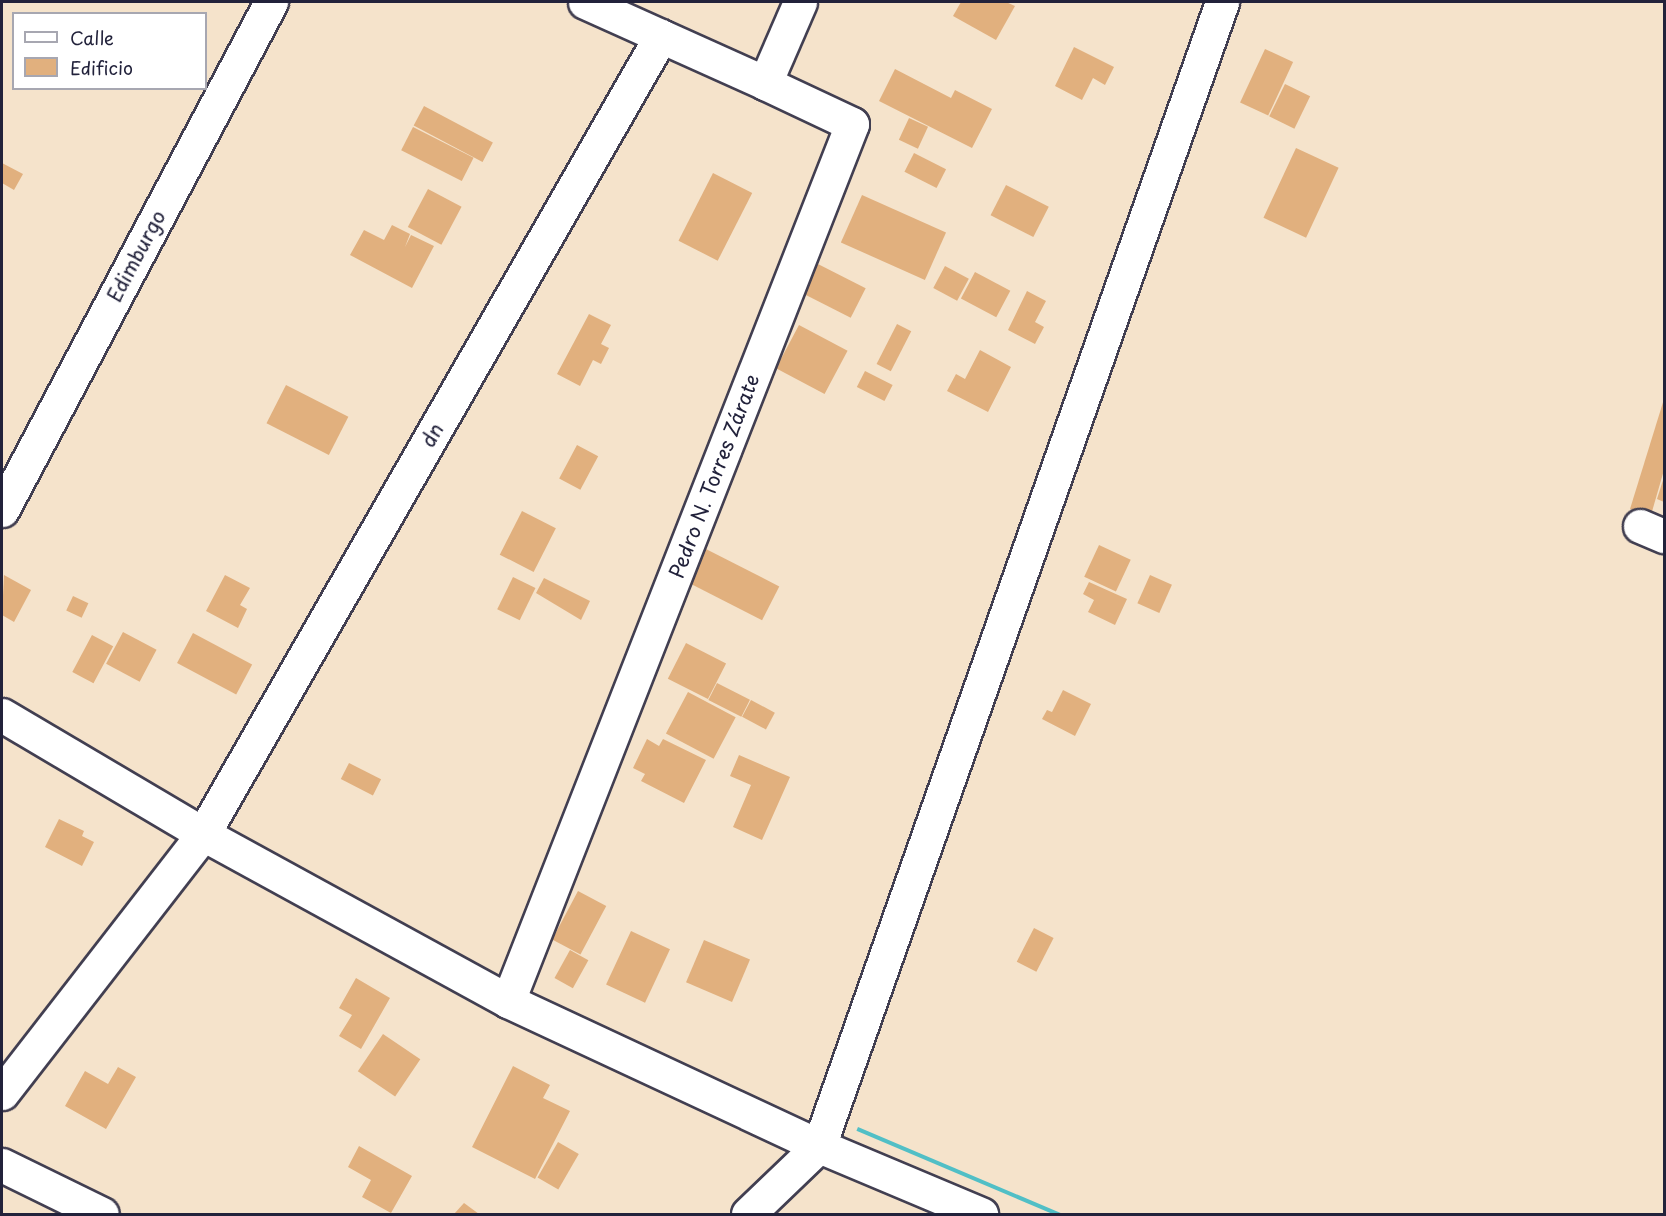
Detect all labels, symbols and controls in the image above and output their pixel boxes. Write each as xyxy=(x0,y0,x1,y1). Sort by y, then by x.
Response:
legend xyxy=(12,12,207,90)
text: Calle xyxy=(70,24,114,51)
text: Edificio xyxy=(70,54,133,81)
street label: Edimburgo xyxy=(102,206,170,306)
street label: Pedro N. Torres Zárate xyxy=(664,369,764,583)
street label: dn xyxy=(416,419,448,451)

